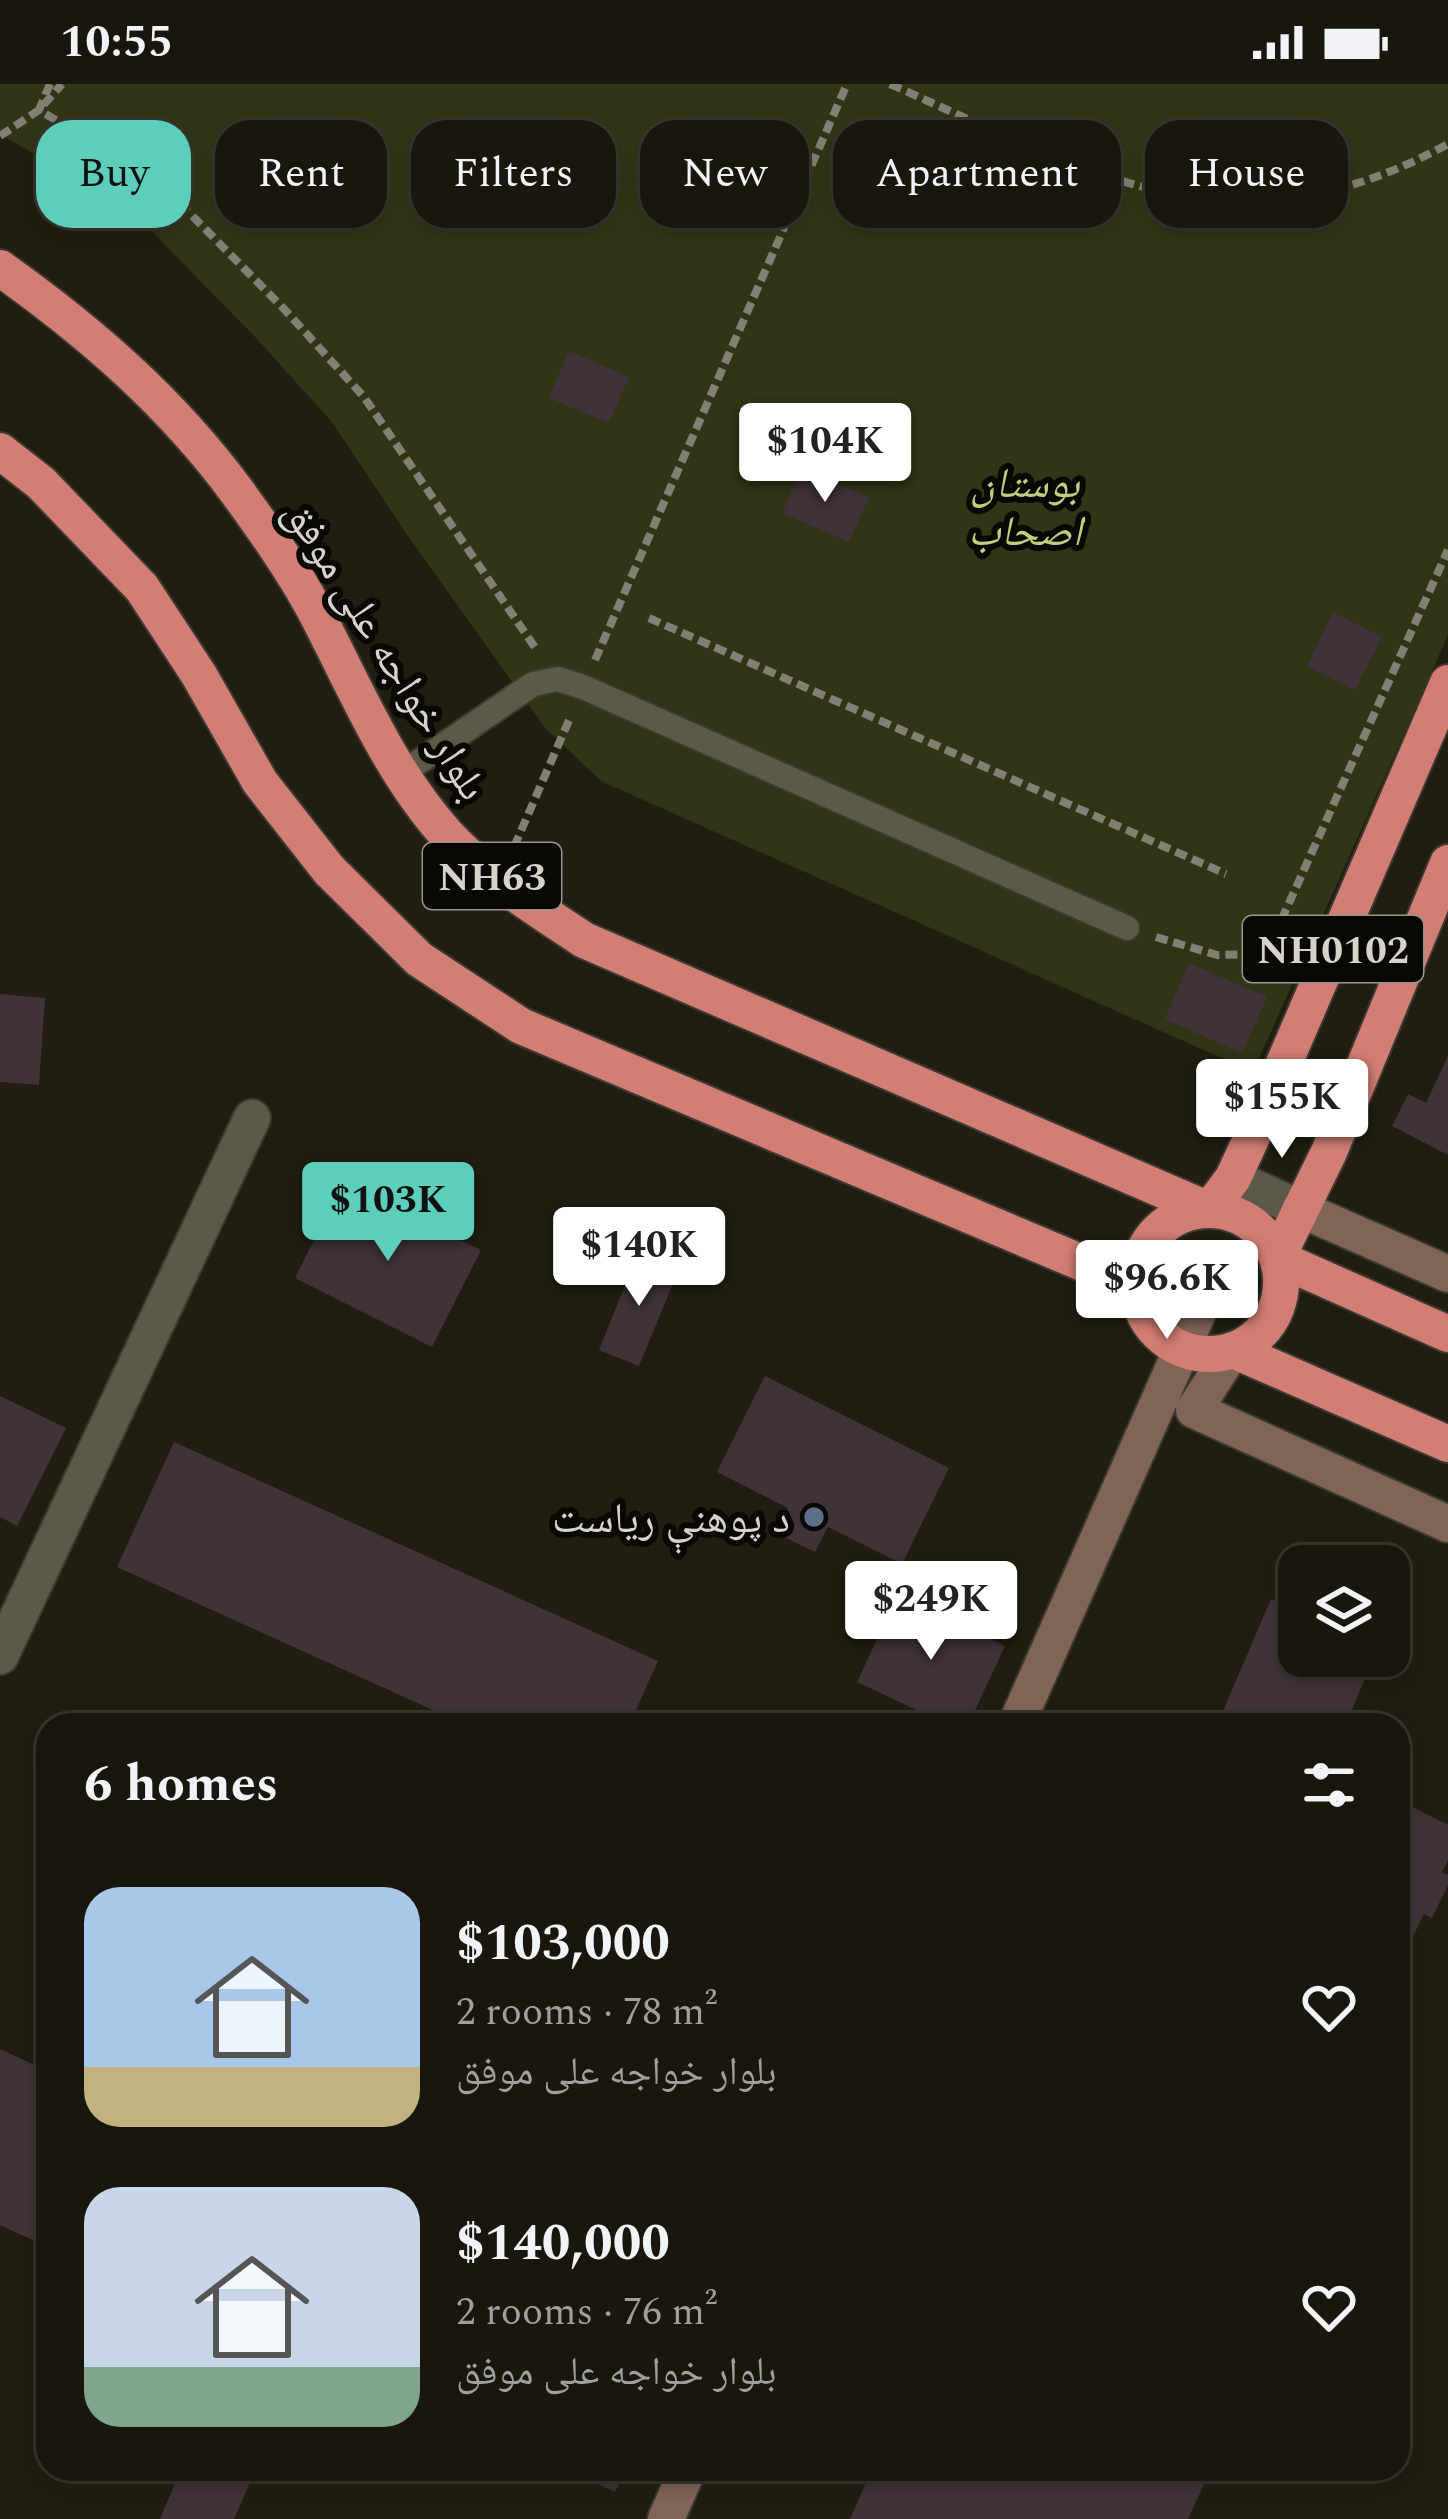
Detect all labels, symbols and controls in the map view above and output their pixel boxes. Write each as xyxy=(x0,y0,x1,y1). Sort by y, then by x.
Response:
text: 10:55 xyxy=(60,8,173,77)
chip: Buy xyxy=(36,120,191,228)
chip: Rent xyxy=(215,120,387,228)
chip: Filters xyxy=(411,120,616,228)
chip: New xyxy=(640,120,809,228)
chip: Apartment xyxy=(833,120,1121,228)
chip: House xyxy=(1145,120,1348,228)
pin: $104K xyxy=(741,403,909,505)
text: $104K xyxy=(766,412,884,471)
park label: بوستان اصحاب xyxy=(968,453,1086,564)
street label: بلوار خواجه علی موفق xyxy=(267,487,503,813)
road number: NH63 xyxy=(423,843,561,909)
road number: NH0102 xyxy=(1243,916,1423,982)
pin: $155K xyxy=(1198,1059,1366,1161)
text: $155K xyxy=(1223,1068,1341,1127)
pin: $103K xyxy=(304,1162,472,1264)
text: $103K xyxy=(329,1171,447,1230)
pin: $140K xyxy=(555,1207,723,1309)
text: $140K xyxy=(580,1216,698,1275)
pin: $96.6K xyxy=(1069,1240,1265,1342)
text: $96.6K xyxy=(1103,1249,1231,1308)
place label: د پوهنې ریاست xyxy=(552,1488,790,1554)
marker: د پوهنې ریاست xyxy=(801,1504,827,1530)
map controls xyxy=(1278,1545,1410,1677)
button: layers xyxy=(1278,1545,1410,1677)
pin: $249K xyxy=(847,1561,1015,1663)
text: $249K xyxy=(872,1570,990,1629)
text: 6 homes xyxy=(84,1746,278,1824)
icon: filters xyxy=(1296,1752,1362,1818)
text: $103,000 xyxy=(456,1905,670,1983)
icon: home xyxy=(180,1935,324,2079)
icon: heart xyxy=(1296,1974,1362,2040)
text: 2 rooms · 78 m² xyxy=(456,1983,717,2042)
text: بلوار خواجه علی موفق xyxy=(456,2043,776,2102)
text: $140,000 xyxy=(456,2205,670,2283)
icon: home xyxy=(180,2235,324,2379)
icon: heart xyxy=(1296,2274,1362,2340)
text: 2 rooms · 76 m² xyxy=(456,2283,717,2342)
text: بلوار خواجه علی موفق xyxy=(456,2343,776,2402)

